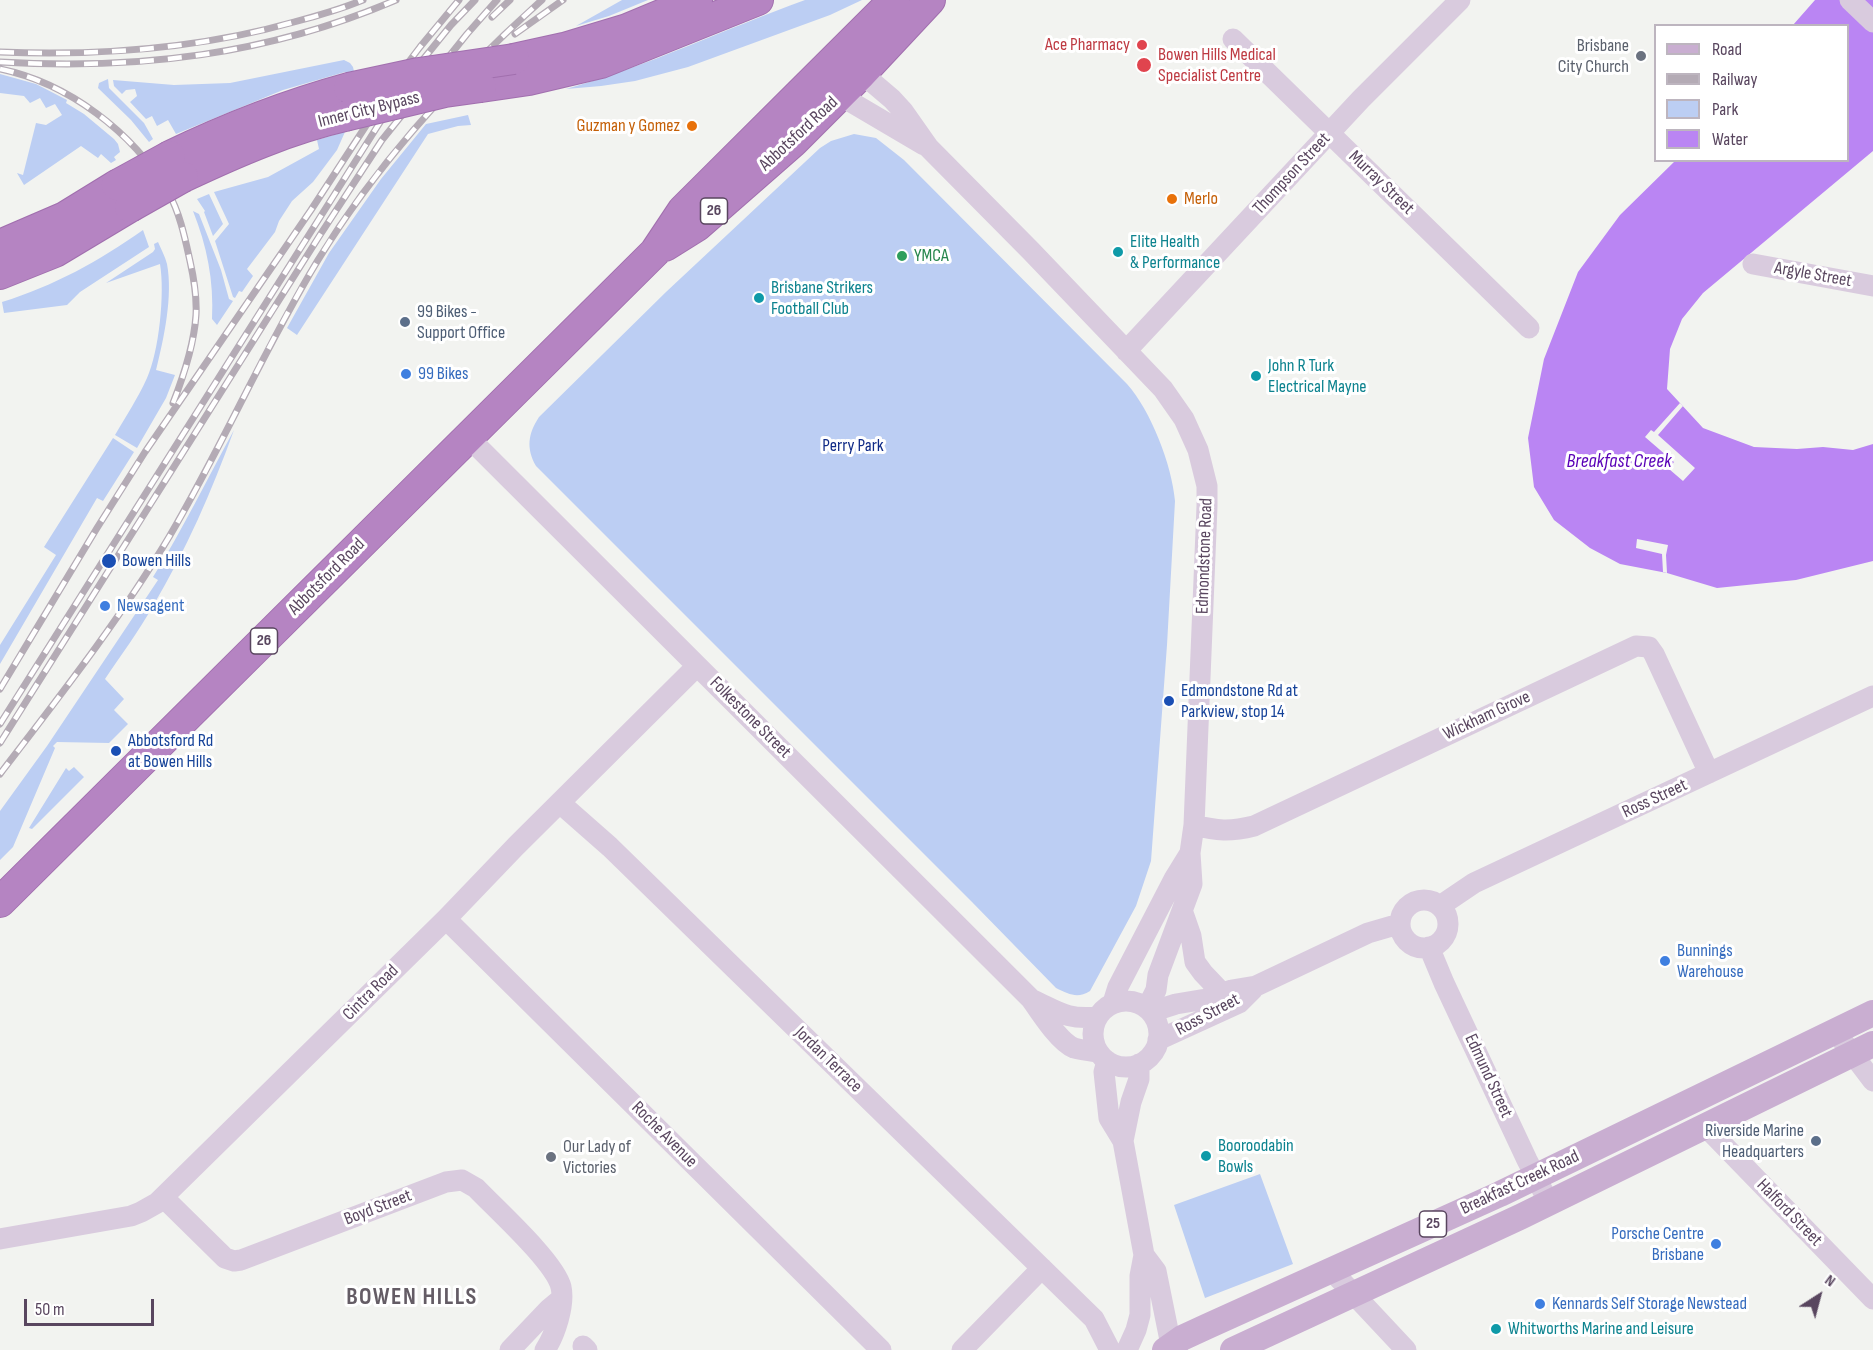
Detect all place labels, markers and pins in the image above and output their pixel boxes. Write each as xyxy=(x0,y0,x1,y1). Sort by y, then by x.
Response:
place label: Ace Pharmacy xyxy=(1045,34,1130,56)
place label: Brisbane City Church xyxy=(1558,35,1629,78)
marker: Ace Pharmacy xyxy=(1135,38,1149,52)
place label: Bowen Hills Medical Specialist Centre xyxy=(1158,44,1276,86)
marker: Brisbane City Church xyxy=(1634,49,1648,63)
marker: Bowen Hills Medical Specialist Centre xyxy=(1135,56,1153,74)
place label: Guzman y Gomez xyxy=(576,115,680,137)
marker: Guzman y Gomez xyxy=(685,119,699,133)
place label: Merlo xyxy=(1184,188,1218,210)
marker: Merlo xyxy=(1165,192,1179,206)
place label: Elite Health & Performance xyxy=(1130,231,1220,274)
place label: YMCA xyxy=(914,245,949,267)
marker: Elite Health & Performance xyxy=(1111,245,1125,259)
marker: YMCA xyxy=(895,249,909,263)
place label: Brisbane Strikers Football Club xyxy=(771,277,873,320)
marker: Brisbane Strikers Football Club xyxy=(752,291,766,305)
place label: 99 Bikes - Support Office xyxy=(417,301,505,344)
marker: 99 Bikes - Support Office xyxy=(398,315,412,329)
place label: John R Turk Electrical Mayne xyxy=(1268,355,1367,398)
place label: 99 Bikes xyxy=(418,363,468,385)
marker: 99 Bikes xyxy=(399,367,413,381)
marker: John R Turk Electrical Mayne xyxy=(1249,369,1263,383)
place label: Bowen Hills xyxy=(122,550,191,572)
marker: Bowen Hills xyxy=(100,552,118,570)
place label: Newsagent xyxy=(117,595,184,617)
marker: Newsagent xyxy=(98,599,112,613)
place label: Edmondstone Rd at Parkview, stop 14 xyxy=(1181,680,1298,722)
marker: Edmondstone Rd at Parkview, stop 14 xyxy=(1162,694,1176,708)
place label: Abbotsford Rd at Bowen Hills xyxy=(128,730,213,772)
marker: Abbotsford Rd at Bowen Hills xyxy=(109,744,123,758)
place label: Bunnings Warehouse xyxy=(1677,940,1744,982)
marker: Bunnings Warehouse xyxy=(1658,954,1672,968)
place label: Riverside Marine Headquarters xyxy=(1705,1120,1804,1162)
marker: Riverside Marine Headquarters xyxy=(1809,1134,1823,1148)
place label: Booroodabin Bowls xyxy=(1218,1135,1294,1178)
place label: Our Lady of Victories xyxy=(563,1136,631,1178)
marker: Booroodabin Bowls xyxy=(1199,1149,1213,1163)
marker: Our Lady of Victories xyxy=(544,1150,558,1164)
place label: Porsche Centre Brisbane xyxy=(1611,1223,1704,1266)
marker: Porsche Centre Brisbane xyxy=(1709,1237,1723,1251)
place label: Kennards Self Storage Newstead xyxy=(1552,1293,1747,1315)
marker: Kennards Self Storage Newstead xyxy=(1533,1297,1547,1311)
place label: Whitworths Marine and Leisure xyxy=(1508,1318,1694,1340)
marker: Whitworths Marine and Leisure xyxy=(1489,1322,1503,1336)

